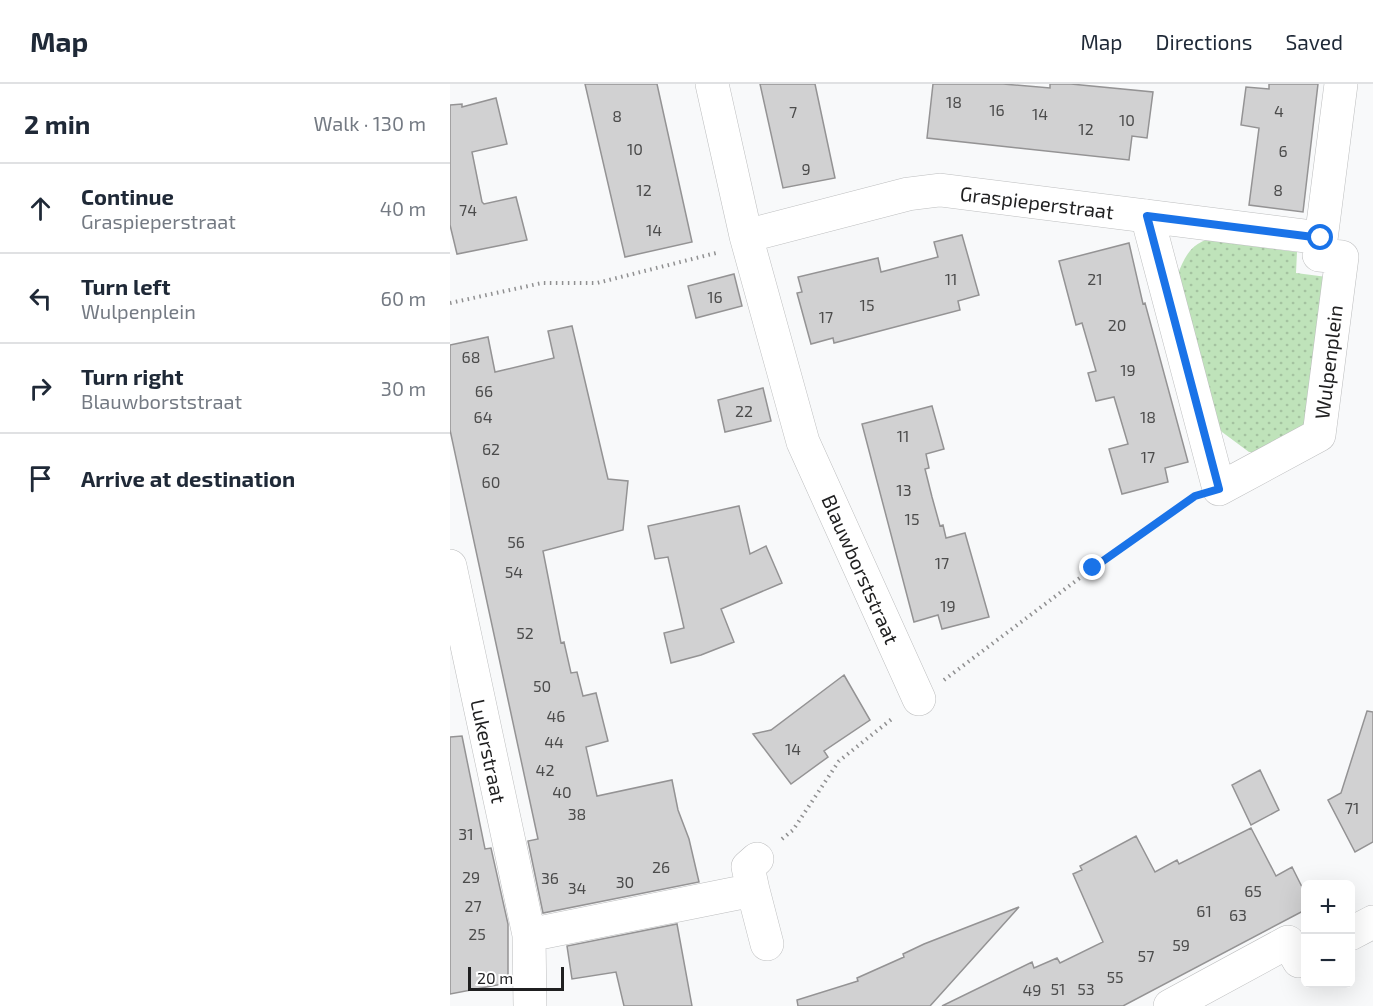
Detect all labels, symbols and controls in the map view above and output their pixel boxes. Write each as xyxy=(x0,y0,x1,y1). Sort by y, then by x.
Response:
text: Map xyxy=(30,24,88,58)
text: Map xyxy=(1080,29,1123,54)
text: Directions xyxy=(1156,29,1252,54)
text: Saved xyxy=(1285,29,1343,54)
house number: 18 xyxy=(946,92,962,111)
house number: 16 xyxy=(989,100,1005,119)
house number: 4 xyxy=(1274,101,1284,120)
house number: 7 xyxy=(789,102,797,121)
house number: 14 xyxy=(1032,104,1048,123)
house number: 8 xyxy=(612,106,622,125)
text: 2 min xyxy=(24,108,90,139)
house number: 10 xyxy=(1119,110,1135,129)
text: Walk · 130 m xyxy=(314,111,426,135)
house number: 12 xyxy=(1078,119,1094,138)
house number: 10 xyxy=(627,139,643,158)
house number: 6 xyxy=(1278,141,1288,160)
house number: 9 xyxy=(801,159,811,178)
house number: 12 xyxy=(636,180,652,199)
house number: 8 xyxy=(1273,180,1283,199)
street label: Graspieperstraat xyxy=(959,181,1116,223)
text: Continue xyxy=(81,183,174,209)
icon: ahead xyxy=(24,192,57,225)
text: 40 m xyxy=(380,196,426,220)
house number: 74 xyxy=(459,200,477,219)
text: Graspieperstraat xyxy=(81,209,236,233)
house number: 14 xyxy=(646,220,662,239)
route start xyxy=(1307,224,1333,250)
house number: 11 xyxy=(945,269,957,288)
house number: 21 xyxy=(1087,269,1103,288)
text: Turn left xyxy=(81,273,170,299)
icon: left xyxy=(24,282,57,315)
text: 60 m xyxy=(381,286,426,310)
house number: 16 xyxy=(707,287,723,306)
house number: 15 xyxy=(860,295,874,314)
text: Wulpenplein xyxy=(81,299,196,323)
street label: Wulpenplein xyxy=(1309,304,1347,420)
house number: 17 xyxy=(819,307,833,326)
house number: 20 xyxy=(1108,315,1126,334)
house number: 68 xyxy=(462,347,480,366)
house number: 19 xyxy=(1120,360,1136,379)
text: Turn right xyxy=(81,363,183,389)
icon: right xyxy=(24,372,57,405)
text: 30 m xyxy=(381,376,426,400)
house number: 66 xyxy=(475,381,493,400)
text: Blauwborststraat xyxy=(81,389,242,413)
house number: 22 xyxy=(735,401,753,420)
house number: 64 xyxy=(474,407,493,426)
house number: 18 xyxy=(1140,407,1156,426)
house number: 11 xyxy=(897,426,909,445)
house number: 62 xyxy=(482,439,500,458)
house number: 17 xyxy=(1141,447,1155,466)
icon: arrive xyxy=(24,462,57,495)
text: Arrive at destination xyxy=(81,465,295,491)
house number: 60 xyxy=(482,472,500,491)
house number: 13 xyxy=(896,480,912,499)
street label: Blauwborststraat xyxy=(817,491,905,648)
house number: 15 xyxy=(905,509,919,528)
house number: 56 xyxy=(507,532,525,551)
house number: 17 xyxy=(935,553,949,572)
route end xyxy=(1079,554,1105,580)
house number: 54 xyxy=(505,562,523,581)
house number: 19 xyxy=(940,596,956,615)
house number: 52 xyxy=(516,623,534,642)
house number: 50 xyxy=(533,676,551,695)
street label: Lukerstraat xyxy=(466,697,512,806)
house number: 46 xyxy=(547,706,566,725)
house number: 44 xyxy=(544,732,564,751)
house number: 14 xyxy=(785,739,801,758)
house number: 42 xyxy=(536,760,554,779)
house number: 40 xyxy=(552,782,572,801)
house number: 71 xyxy=(1345,798,1359,817)
house number: 38 xyxy=(568,804,586,823)
house number: 31 xyxy=(458,824,474,843)
house number: 26 xyxy=(652,857,670,876)
house number: 29 xyxy=(462,867,480,886)
house number: 36 xyxy=(541,868,559,887)
house number: 30 xyxy=(616,872,634,891)
house number: 34 xyxy=(568,878,587,897)
map controls xyxy=(1301,880,1355,988)
button: + xyxy=(1301,880,1355,934)
house number: 65 xyxy=(1244,881,1262,900)
house number: 27 xyxy=(464,896,482,915)
house number: 61 xyxy=(1196,901,1212,920)
house number: 63 xyxy=(1229,905,1247,924)
house number: 25 xyxy=(468,924,486,943)
button: − xyxy=(1301,934,1355,988)
house number: 59 xyxy=(1172,935,1190,954)
house number: 57 xyxy=(1138,946,1154,965)
scale bar xyxy=(468,964,564,992)
house number: 55 xyxy=(1106,967,1124,986)
text: 20 m xyxy=(477,968,513,987)
house number: 51 xyxy=(1051,979,1065,998)
house number: 53 xyxy=(1077,979,1095,998)
house number: 49 xyxy=(1023,980,1042,999)

